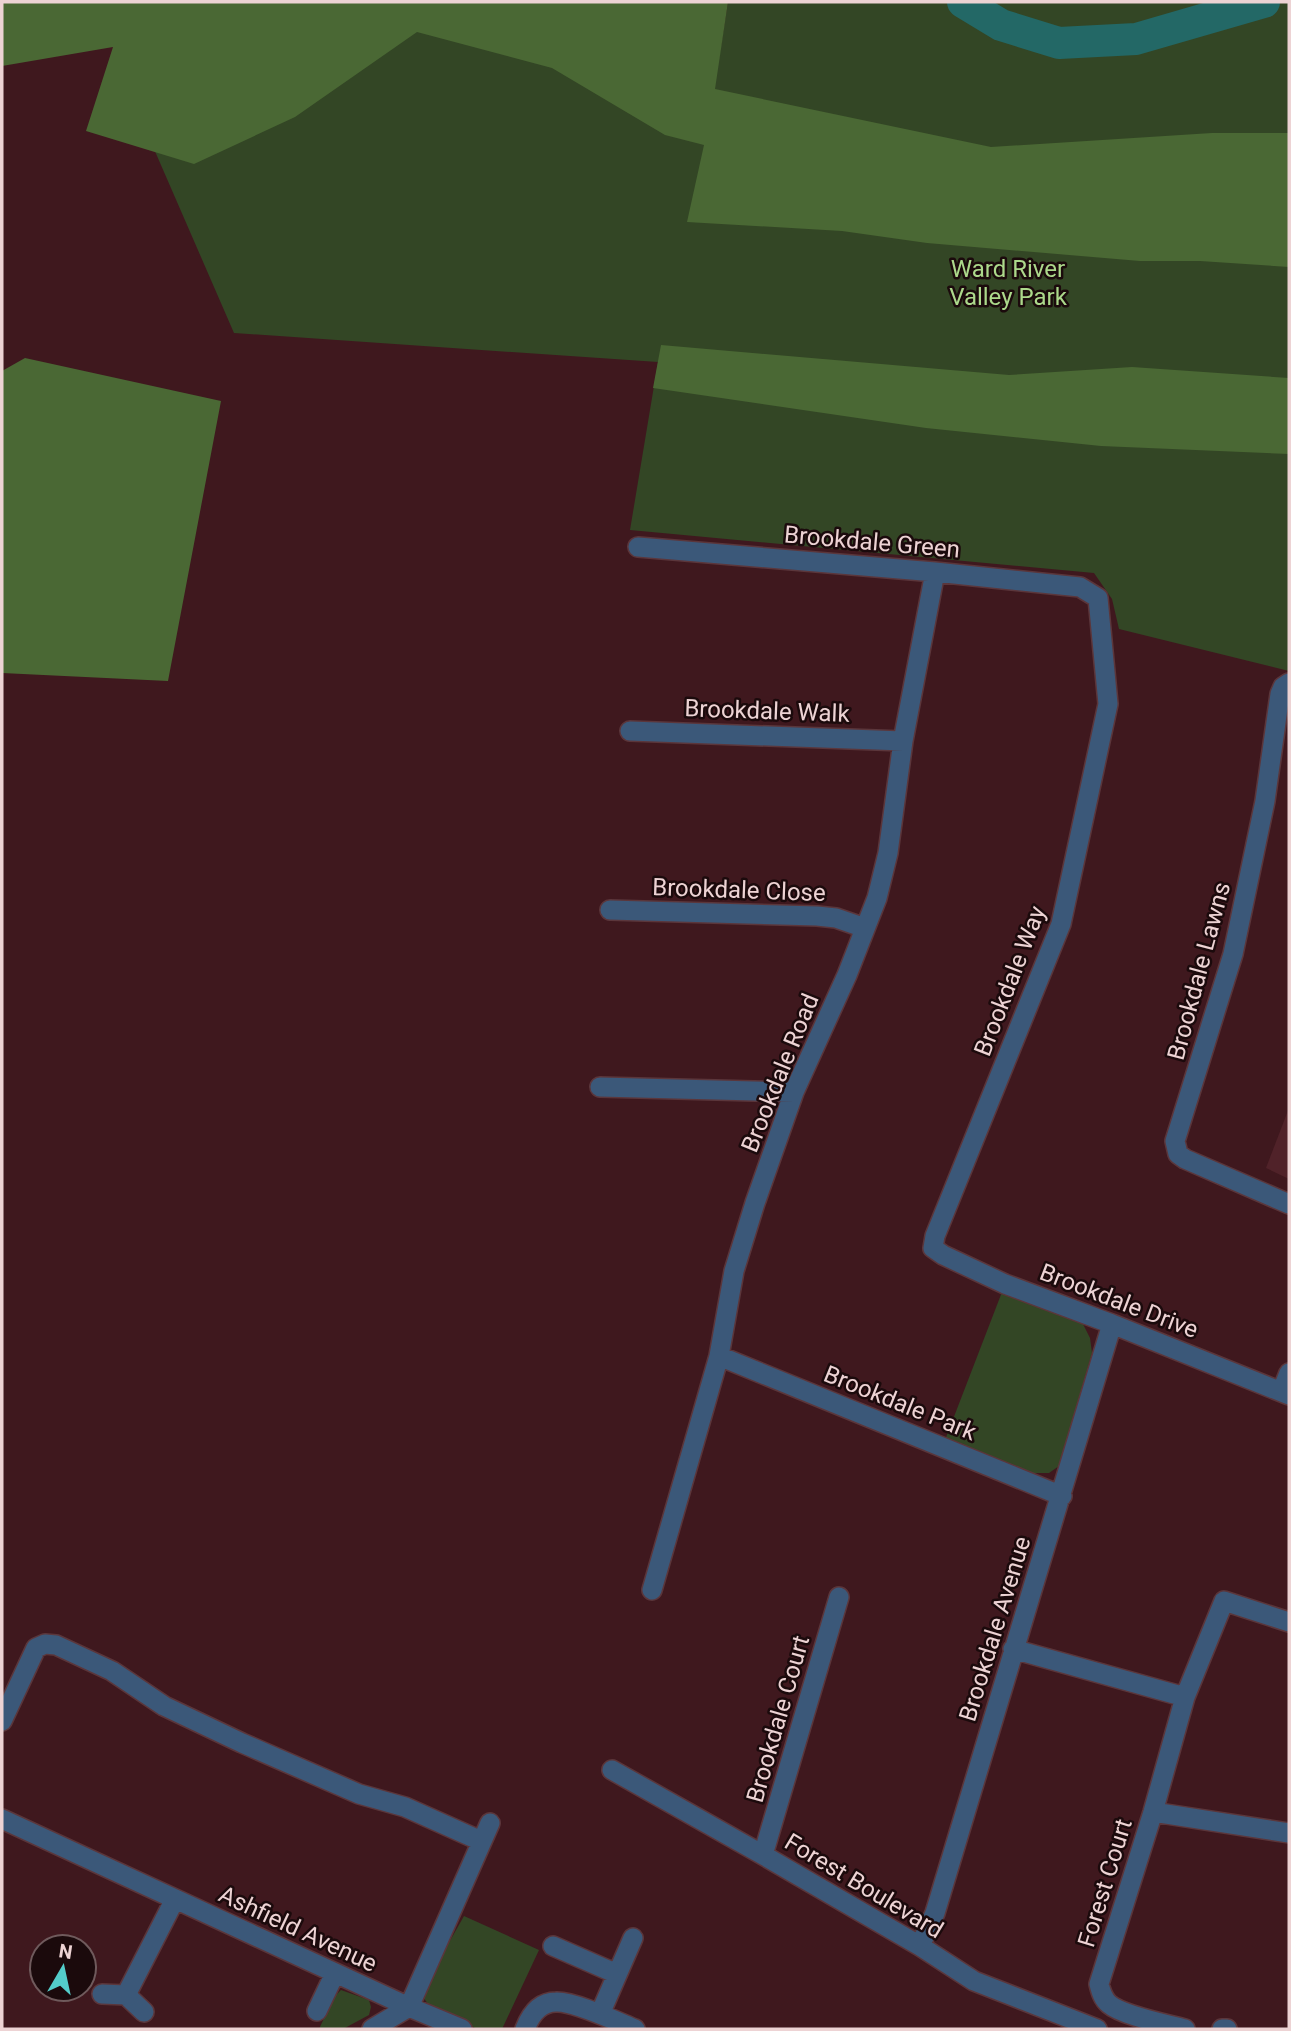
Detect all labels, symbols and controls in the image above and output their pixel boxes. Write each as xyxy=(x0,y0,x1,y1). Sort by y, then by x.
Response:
park label: Ward River Valley Park xyxy=(949,255,1068,311)
street label: Brookdale Green xyxy=(783,520,961,564)
street label: Brookdale Walk xyxy=(684,694,851,728)
street label: Brookdale Close xyxy=(652,873,826,907)
street label: Brookdale Lawns xyxy=(1162,879,1236,1063)
street label: Brookdale Way xyxy=(969,901,1052,1060)
street label: Brookdale Road xyxy=(735,990,825,1156)
street label: Brookdale Drive xyxy=(1036,1258,1202,1344)
street label: Brookdale Park xyxy=(820,1360,981,1447)
street label: Brookdale Avenue xyxy=(954,1533,1036,1725)
street label: Brookdale Court xyxy=(741,1632,815,1806)
street label: Forest Court xyxy=(1072,1815,1138,1951)
street label: Forest Boulevard xyxy=(780,1828,948,1944)
street label: Ashfield Avenue xyxy=(215,1880,381,1978)
north arrow xyxy=(28,1933,98,2003)
text: N xyxy=(57,1939,74,1964)

